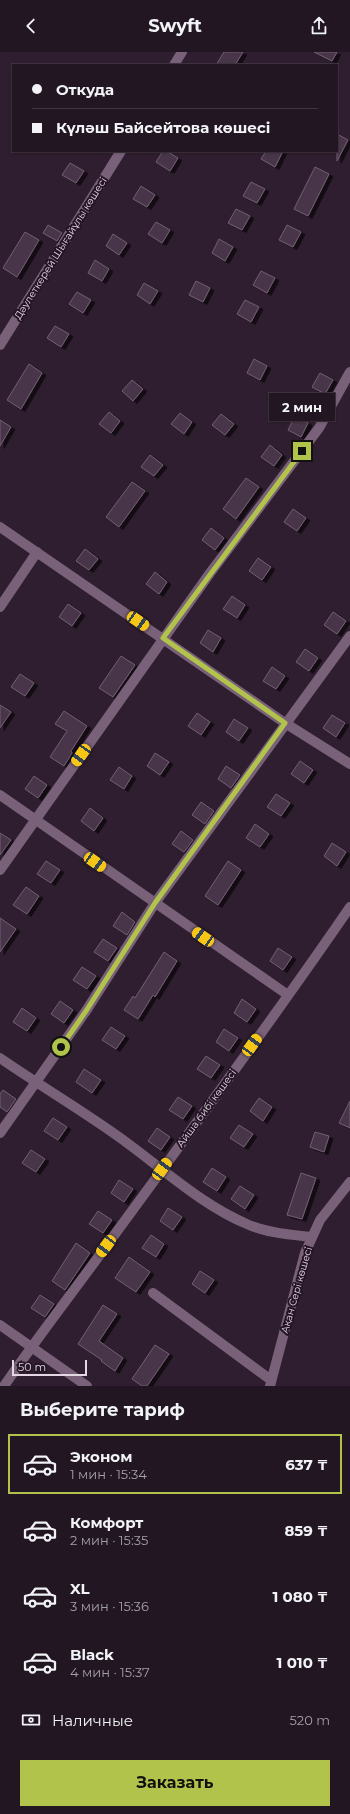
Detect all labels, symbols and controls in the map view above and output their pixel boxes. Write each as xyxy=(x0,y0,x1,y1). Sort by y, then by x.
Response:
icon: back xyxy=(20,15,42,37)
text: Swyft xyxy=(148,15,202,37)
icon: share xyxy=(308,15,330,37)
text: Откуда xyxy=(56,80,114,99)
text: Күләш Байсейтова көшесі xyxy=(56,118,270,137)
street label: Дәулеткерей Шығайұлы көшесі xyxy=(11,175,110,322)
callout: 2 мин xyxy=(269,393,335,421)
text: 2 мин xyxy=(282,399,322,415)
route end xyxy=(293,442,311,460)
car xyxy=(125,609,151,633)
car xyxy=(69,742,93,768)
car xyxy=(82,850,108,874)
car xyxy=(190,925,216,949)
car xyxy=(240,1032,264,1058)
route start xyxy=(52,1038,70,1056)
street label: Айша бибі көшесі xyxy=(174,1067,239,1150)
car xyxy=(150,1156,174,1182)
car xyxy=(94,1233,118,1259)
street label: Ақан Сері көшесі xyxy=(278,1245,315,1335)
scale bar xyxy=(12,1358,87,1377)
text: 50 m xyxy=(18,1360,46,1374)
text: Выберите тариф xyxy=(20,1399,185,1421)
icon: car xyxy=(22,1446,58,1482)
text: Эконом xyxy=(70,1447,132,1466)
text: 637 ₸ xyxy=(285,1455,328,1474)
text: 1 мин · 15:34 xyxy=(70,1466,147,1482)
icon: car xyxy=(22,1512,58,1548)
text: Комфорт xyxy=(70,1513,143,1532)
text: 859 ₸ xyxy=(284,1521,328,1540)
text: 2 мин · 15:35 xyxy=(70,1532,148,1548)
icon: car xyxy=(22,1578,58,1614)
text: XL xyxy=(70,1579,89,1598)
text: 1 080 ₸ xyxy=(272,1587,328,1606)
text: 3 мин · 15:36 xyxy=(70,1598,149,1614)
icon: car xyxy=(22,1644,58,1680)
text: Black xyxy=(70,1645,114,1664)
text: 1 010 ₸ xyxy=(277,1653,328,1672)
text: 4 мин · 15:37 xyxy=(70,1664,150,1680)
icon: cash xyxy=(20,1709,42,1731)
text: Наличные xyxy=(52,1711,133,1730)
text: 520 m xyxy=(290,1712,330,1728)
button: Заказать xyxy=(20,1760,330,1806)

